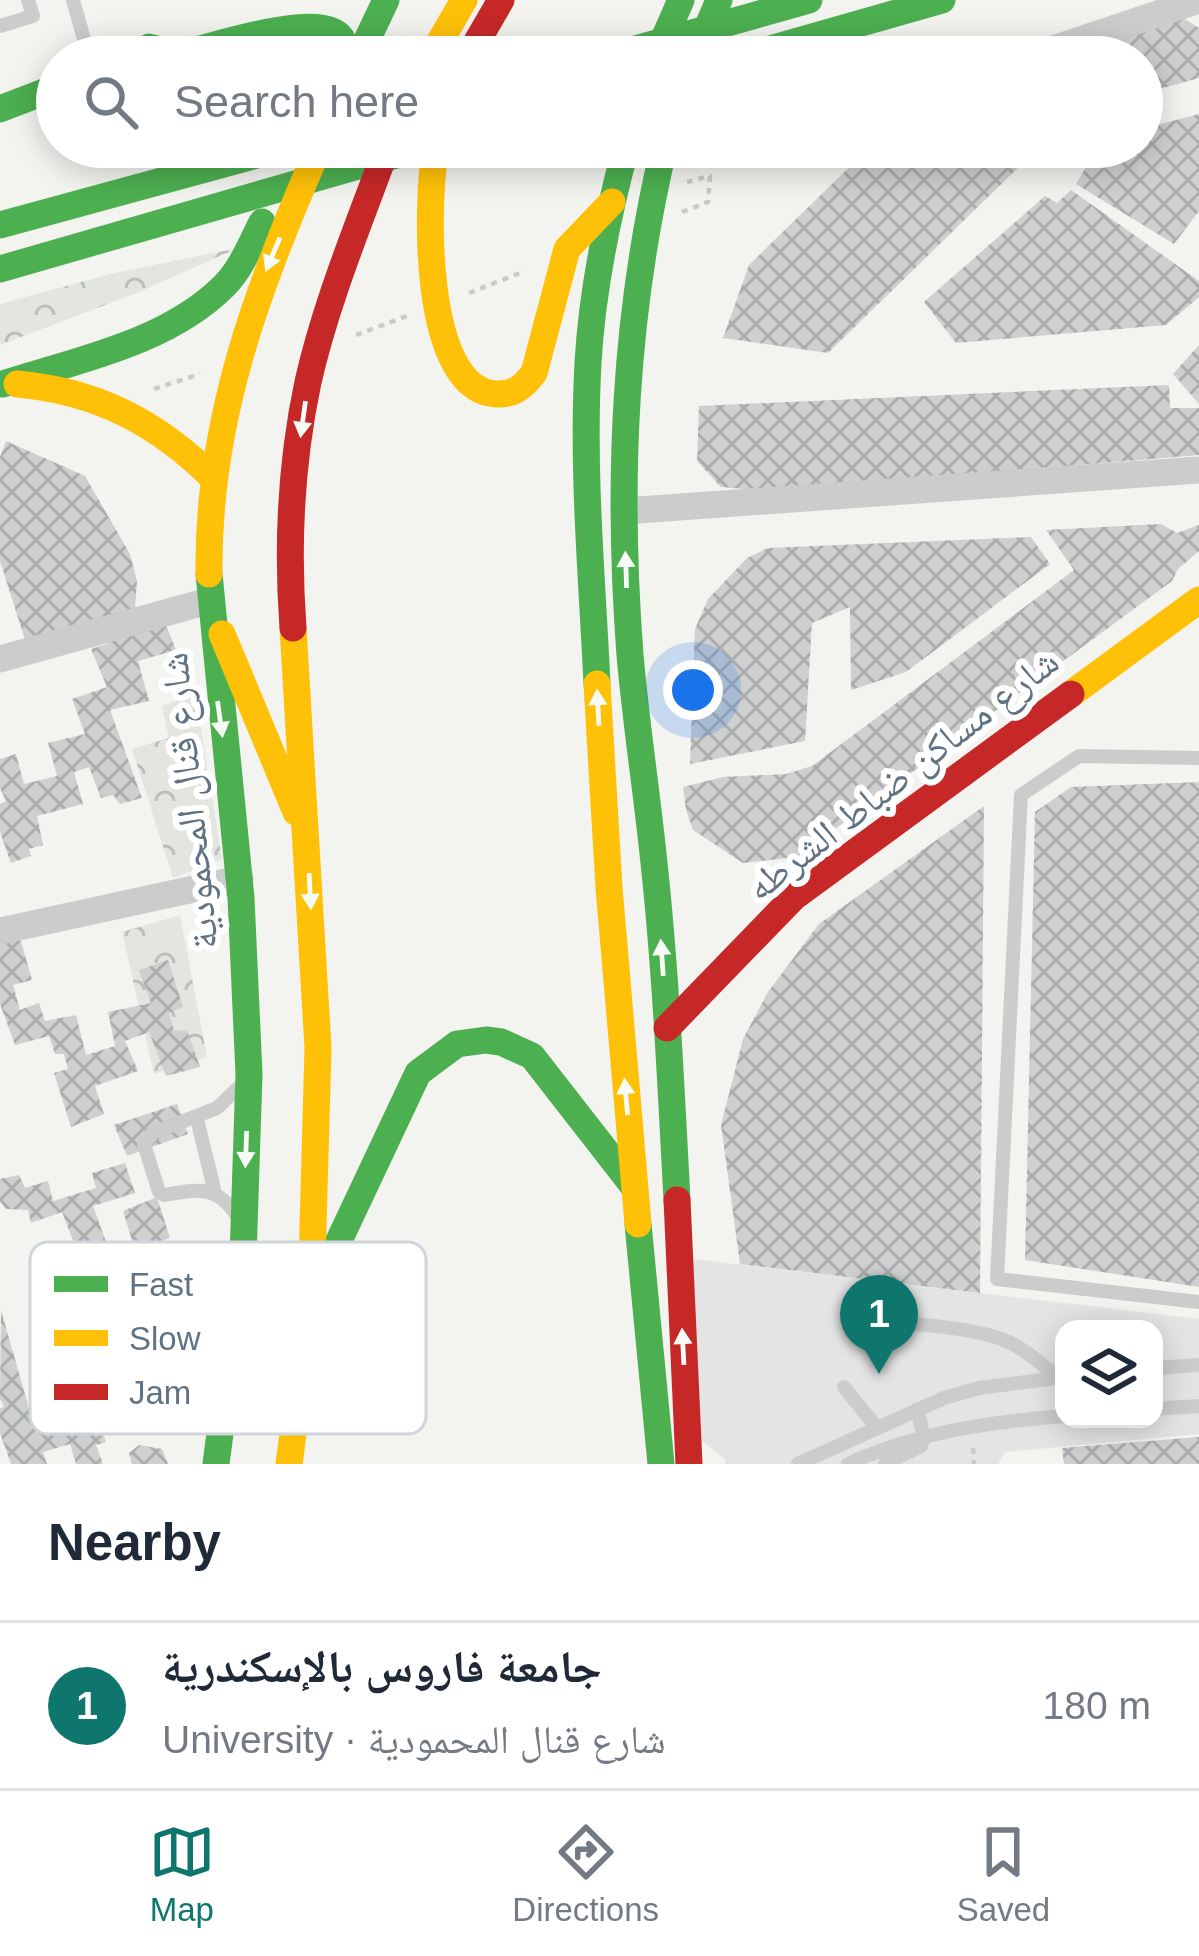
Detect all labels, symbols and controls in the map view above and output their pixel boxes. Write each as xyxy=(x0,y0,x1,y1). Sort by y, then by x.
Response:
search box xyxy=(36,36,1163,168)
icon: search xyxy=(78,69,144,135)
text: Search here xyxy=(174,76,419,127)
one-way arrow xyxy=(262,237,282,272)
one-way arrow xyxy=(293,400,312,438)
one-way arrow xyxy=(617,550,636,588)
street label: شارع مساكن ضباط الشرطه xyxy=(738,639,1068,911)
street label: شارع قنال المحمودية xyxy=(152,650,229,951)
your location xyxy=(663,660,723,720)
one-way arrow xyxy=(588,688,607,726)
one-way arrow xyxy=(211,701,230,738)
one-way arrow xyxy=(301,873,320,911)
one-way arrow xyxy=(653,939,672,976)
one-way arrow xyxy=(616,1078,635,1115)
one-way arrow xyxy=(236,1131,255,1169)
legend xyxy=(30,1242,426,1434)
text: Fast xyxy=(129,1266,193,1303)
pin: 1 xyxy=(840,1275,918,1374)
text: Slow xyxy=(129,1320,201,1357)
map controls xyxy=(1055,1320,1163,1428)
button: layers xyxy=(1055,1320,1163,1428)
one-way arrow xyxy=(673,1327,692,1365)
text: Jam xyxy=(129,1374,191,1411)
text: Nearby xyxy=(48,1514,221,1571)
text: جامعة فاروس بالإسكندرية xyxy=(162,1641,602,1692)
text: 1 xyxy=(76,1684,98,1727)
text: 180 m xyxy=(1043,1684,1151,1727)
text: University · شارع قنال المحمودية xyxy=(162,1718,666,1761)
tab: Map xyxy=(149,1819,215,1929)
tab: Directions xyxy=(512,1819,659,1929)
tab: Saved xyxy=(957,1819,1050,1929)

